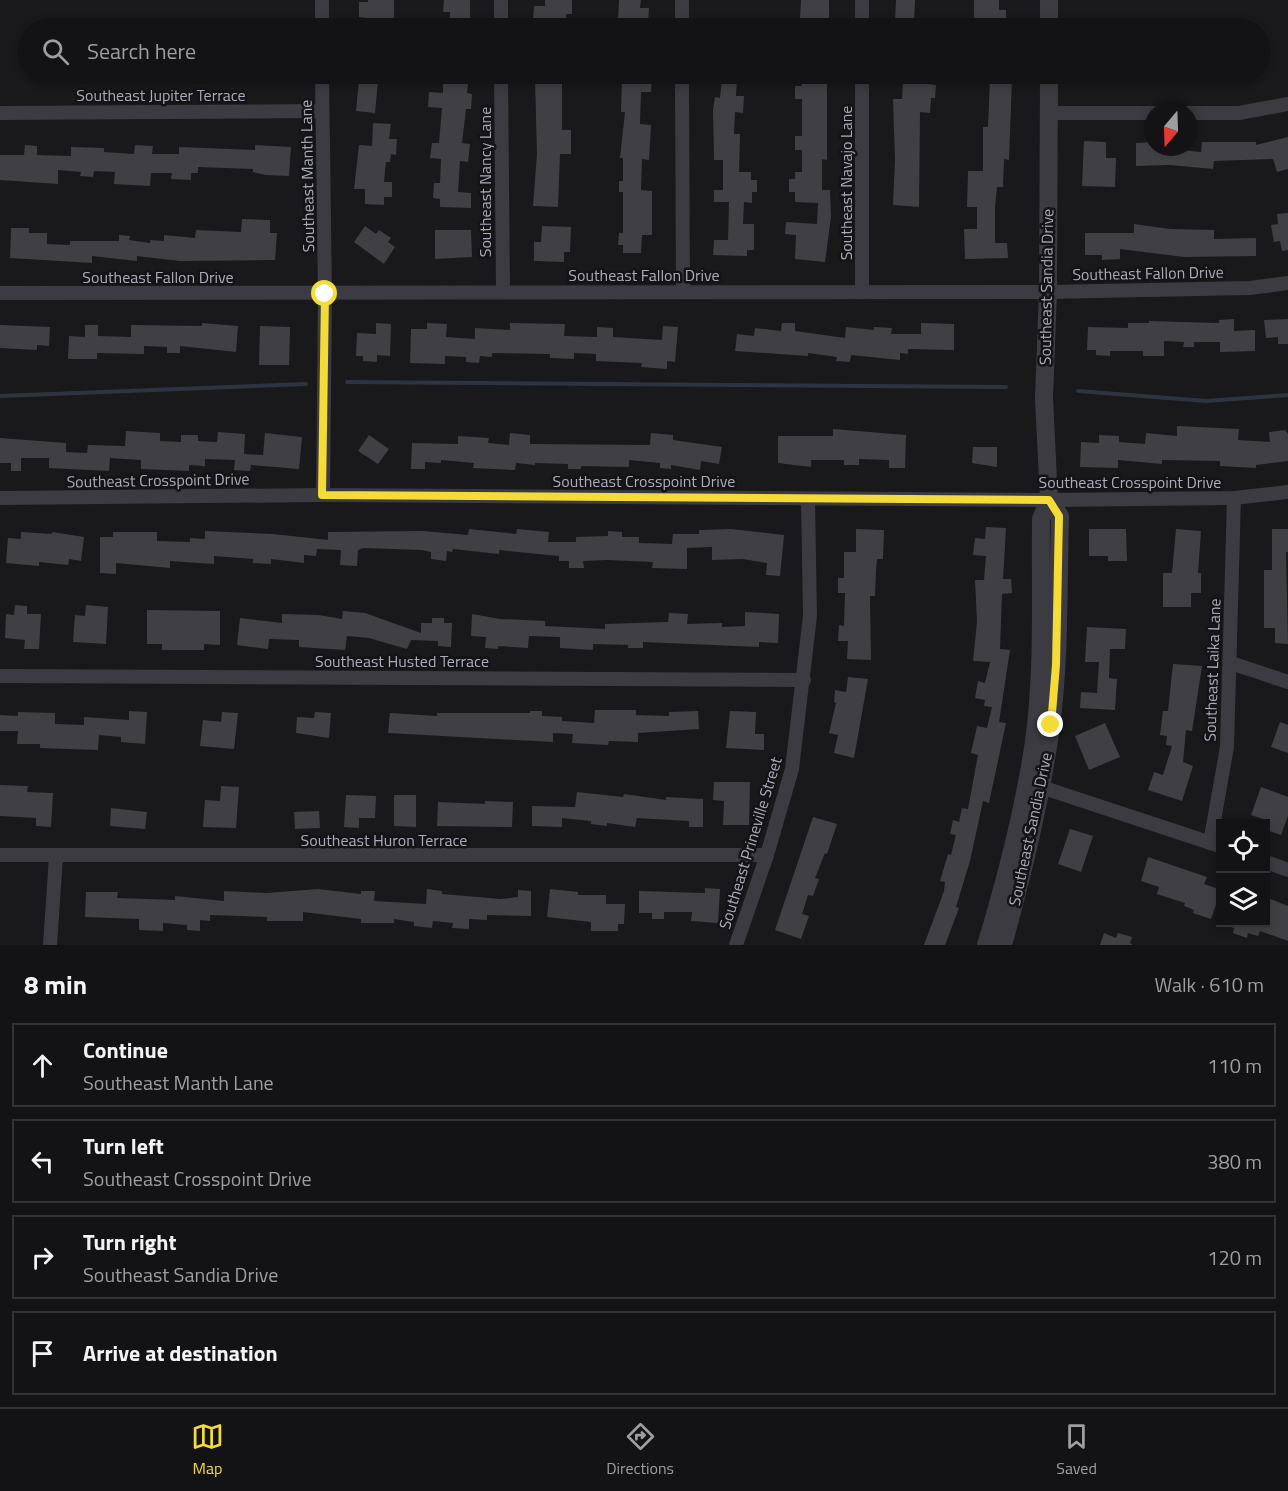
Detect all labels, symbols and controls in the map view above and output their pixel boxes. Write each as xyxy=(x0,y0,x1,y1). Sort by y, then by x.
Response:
search box xyxy=(18,18,1270,84)
text: Search here xyxy=(87,34,196,68)
icon: search xyxy=(39,35,72,68)
street label: Southeast Jupiter Terrace xyxy=(76,83,246,107)
street label: Southeast Manth Lane xyxy=(294,100,320,252)
north arrow xyxy=(1144,102,1198,156)
street label: Southeast Navajo Lane xyxy=(834,106,858,260)
street label: Southeast Nancy Lane xyxy=(473,107,497,257)
street label: Southeast Sandia Drive xyxy=(1033,209,1059,365)
street label: Southeast Fallon Drive xyxy=(1072,260,1224,286)
street label: Southeast Fallon Drive xyxy=(568,263,720,287)
street label: Southeast Fallon Drive xyxy=(82,265,234,289)
route start xyxy=(311,280,337,306)
street label: Southeast Crosspoint Drive xyxy=(66,466,250,494)
street label: Southeast Crosspoint Drive xyxy=(553,469,735,493)
street label: Southeast Crosspoint Drive xyxy=(1039,470,1221,494)
street label: Southeast Laika Lane xyxy=(1198,598,1226,742)
street label: Southeast Husted Terrace xyxy=(315,649,489,673)
route end xyxy=(1037,711,1063,737)
street label: Southeast Sandia Drive xyxy=(1002,750,1058,908)
street label: Southeast Prineville Street xyxy=(712,754,788,932)
map controls xyxy=(1216,819,1270,927)
button: locate xyxy=(1216,819,1270,873)
street label: Southeast Huron Terrace xyxy=(301,828,467,852)
button: layers xyxy=(1216,873,1270,927)
text: 8 min xyxy=(24,965,87,1004)
text: Walk · 610 m xyxy=(1155,969,1264,1000)
text: Continue xyxy=(83,1033,168,1067)
icon: ahead xyxy=(26,1049,59,1082)
text: 110 m xyxy=(1207,1050,1262,1081)
text: Southeast Manth Lane xyxy=(83,1067,274,1098)
text: Turn left xyxy=(83,1129,164,1163)
icon: left xyxy=(26,1145,59,1178)
text: 380 m xyxy=(1207,1146,1262,1177)
text: Southeast Crosspoint Drive xyxy=(83,1163,312,1194)
text: Turn right xyxy=(83,1225,177,1259)
icon: right xyxy=(26,1241,59,1274)
text: 120 m xyxy=(1207,1242,1262,1273)
text: Southeast Sandia Drive xyxy=(83,1259,278,1290)
text: Arrive at destination xyxy=(83,1336,278,1370)
icon: arrive xyxy=(26,1337,59,1370)
tab: Map xyxy=(191,1420,224,1480)
tab: Directions xyxy=(606,1420,674,1480)
tab: Saved xyxy=(1056,1420,1097,1480)

